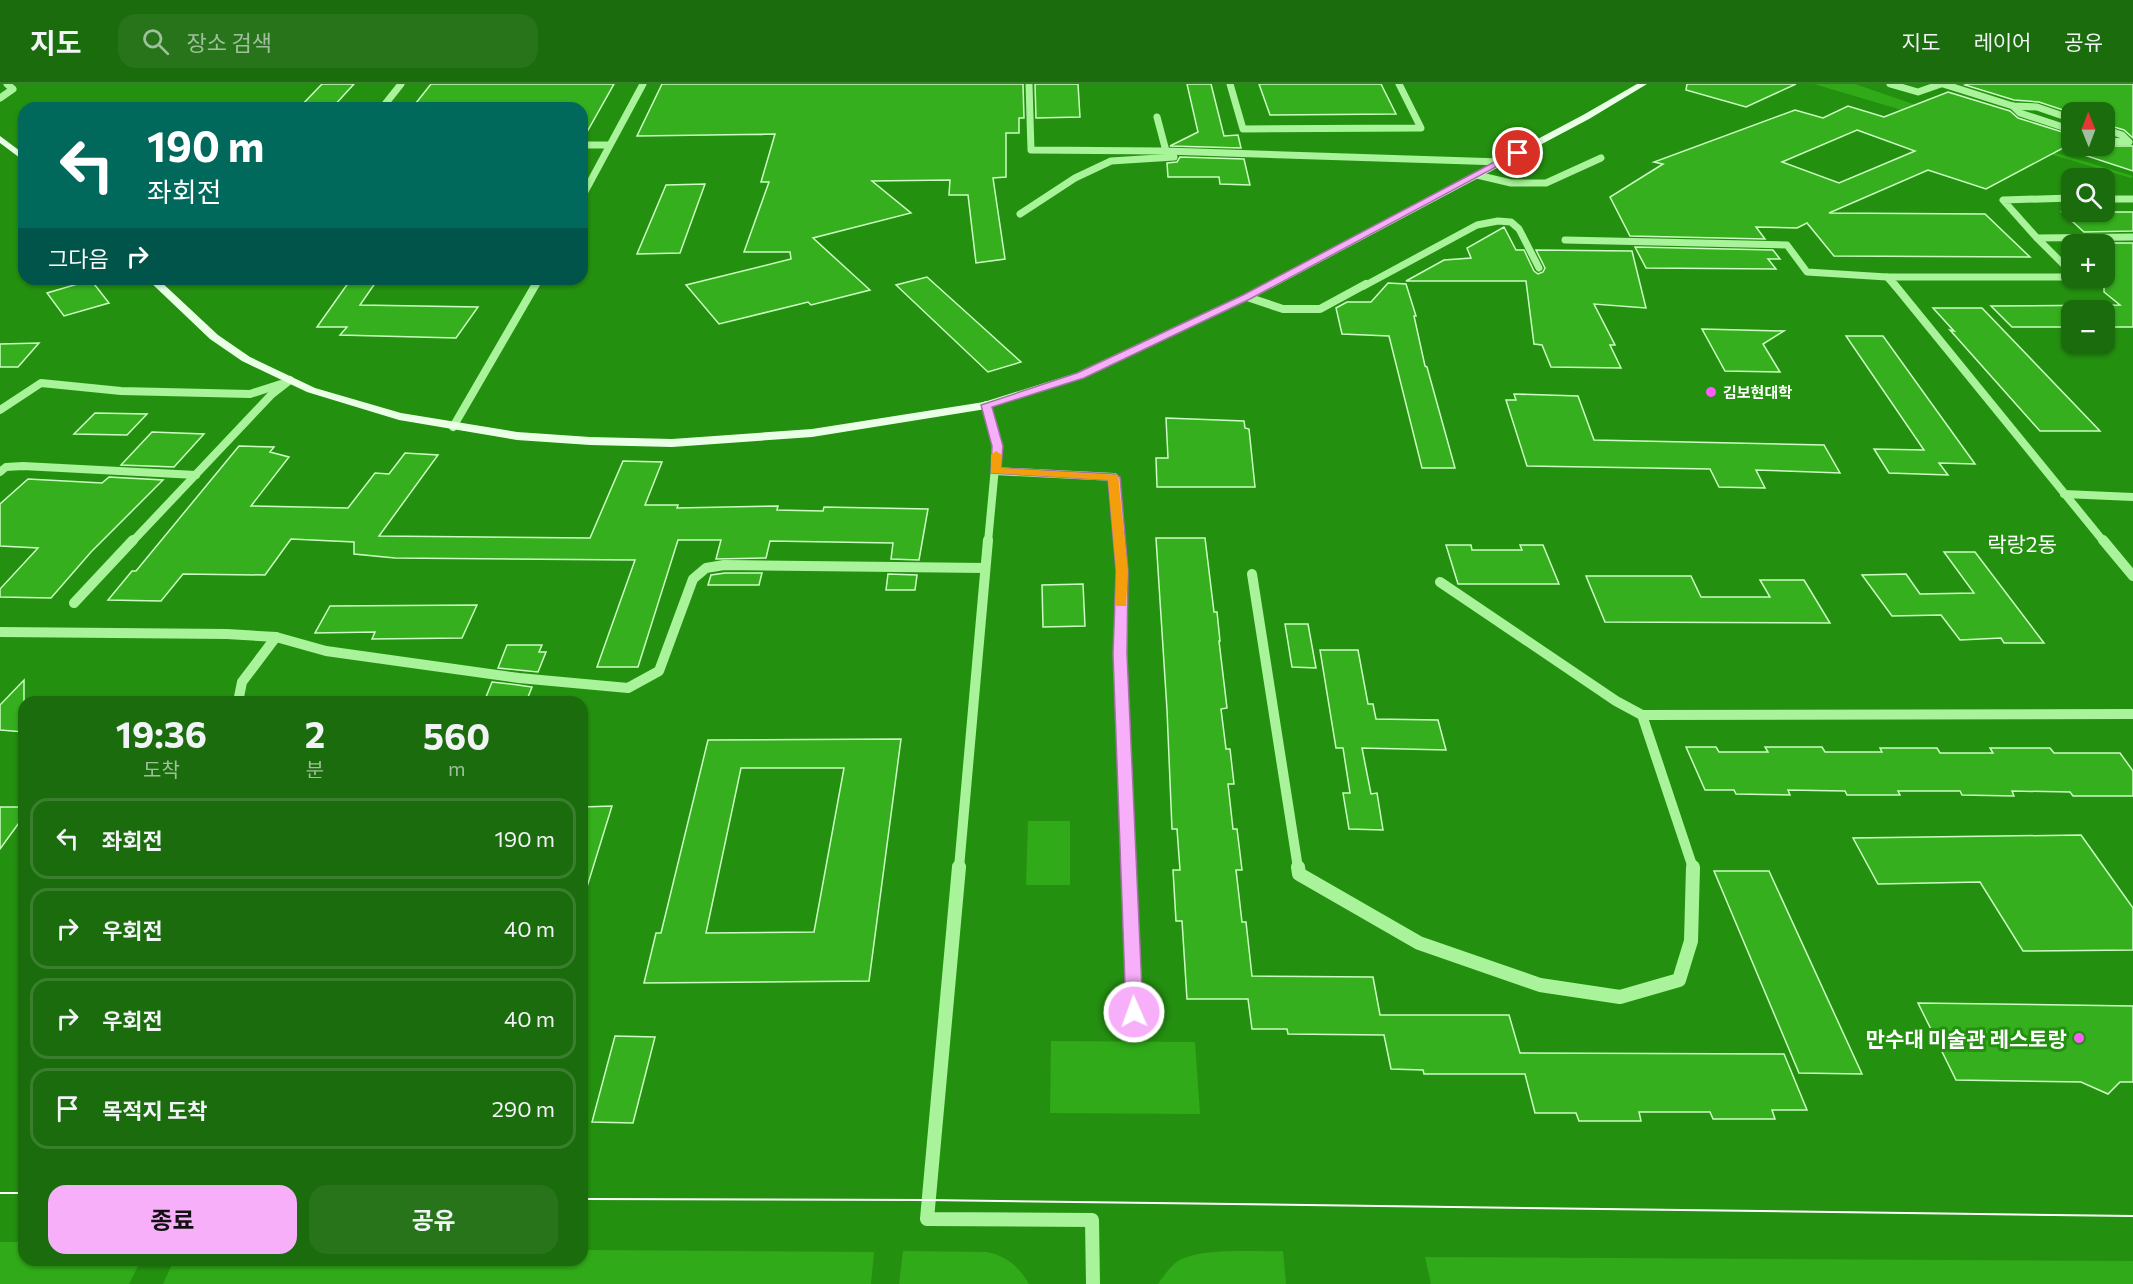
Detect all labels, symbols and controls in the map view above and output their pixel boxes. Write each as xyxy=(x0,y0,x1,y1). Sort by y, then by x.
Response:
search box xyxy=(118,14,538,68)
text: 지도 xyxy=(30,25,82,59)
icon: search xyxy=(139,25,172,58)
text: 장소 검색 xyxy=(187,29,272,56)
text: 지도 xyxy=(1902,29,1940,54)
text: 레이어 xyxy=(1973,29,2031,54)
text: 공유 xyxy=(2064,29,2103,54)
north arrow xyxy=(2061,102,2115,156)
map controls xyxy=(2061,102,2115,354)
text: 190 m xyxy=(147,119,265,171)
icon: left xyxy=(48,126,126,204)
pin xyxy=(1492,127,1543,178)
icon: arrive xyxy=(1501,136,1534,169)
button: search xyxy=(2061,168,2115,222)
text: 좌회전 xyxy=(147,175,222,208)
button: + xyxy=(2061,234,2115,288)
icon: right xyxy=(121,240,154,273)
text: 그다음 xyxy=(48,245,109,272)
button: − xyxy=(2061,300,2115,354)
place label: 김보현대학 xyxy=(1723,383,1792,401)
marker: 김보현대학 xyxy=(1704,385,1718,399)
district label: 락랑2동 xyxy=(1987,531,2057,556)
text: 19:36 xyxy=(116,711,207,755)
text: 2 xyxy=(305,711,325,755)
text: 560 xyxy=(423,713,490,757)
text: m xyxy=(448,756,465,780)
text: 도착 xyxy=(143,757,180,781)
text: 분 xyxy=(306,757,324,781)
icon: left xyxy=(51,822,84,855)
text: 190 m xyxy=(494,825,555,852)
text: 좌회전 xyxy=(102,827,163,854)
icon: right xyxy=(51,912,84,945)
text: 40 m xyxy=(504,915,555,942)
text: 우회전 xyxy=(102,917,163,944)
position arrow xyxy=(1102,980,1166,1044)
icon: right xyxy=(51,1002,84,1035)
text: 40 m xyxy=(504,1005,555,1032)
text: 우회전 xyxy=(102,1007,163,1034)
place label: 만수대 미술관 레스토랑 xyxy=(1866,1026,2067,1051)
marker: 만수대 미술관 레스토랑 xyxy=(2072,1031,2086,1045)
icon: arrive xyxy=(51,1092,84,1125)
text: 290 m xyxy=(492,1095,555,1122)
text: 목적지 도착 xyxy=(102,1097,207,1124)
button: 종료 xyxy=(48,1185,297,1254)
button: 공유 xyxy=(309,1185,558,1254)

